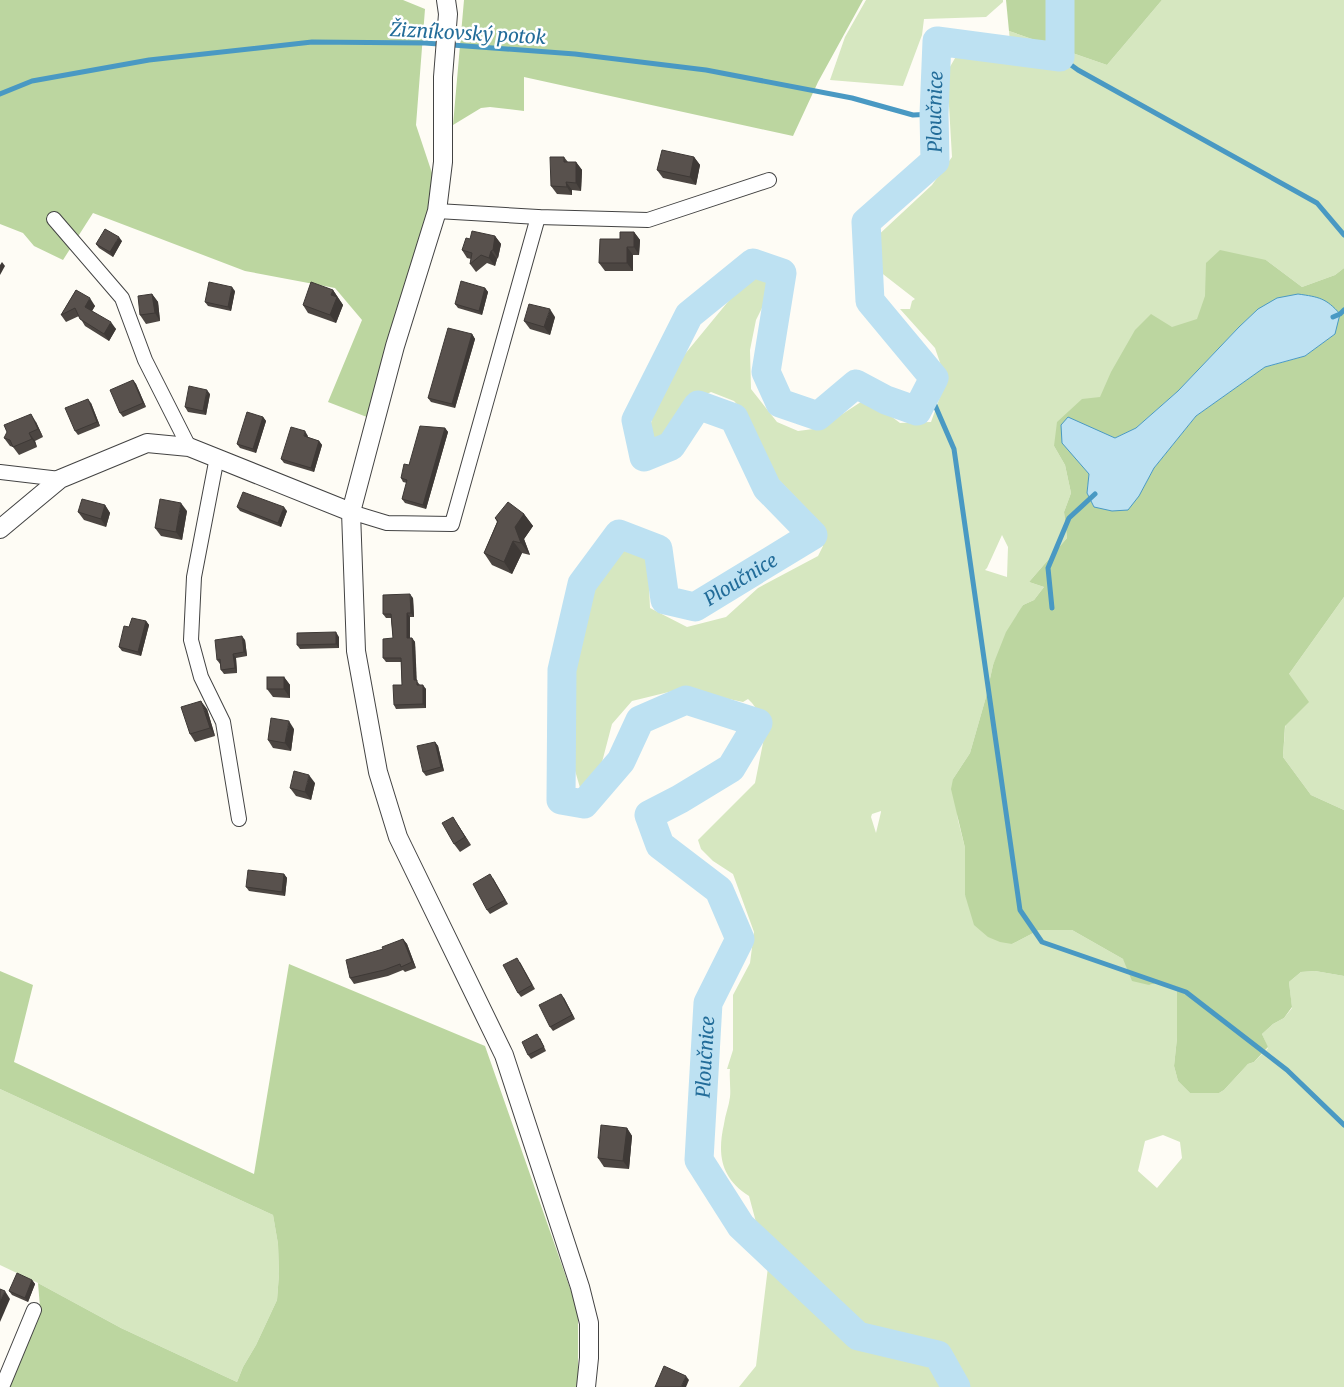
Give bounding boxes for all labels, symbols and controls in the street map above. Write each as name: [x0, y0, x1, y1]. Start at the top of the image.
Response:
water label: Žizníkovský potok: [388, 16, 547, 49]
water label: Ploučnice: [922, 70, 948, 153]
water label: Ploučnice: [699, 547, 782, 611]
water label: Ploučnice: [691, 1015, 719, 1099]

